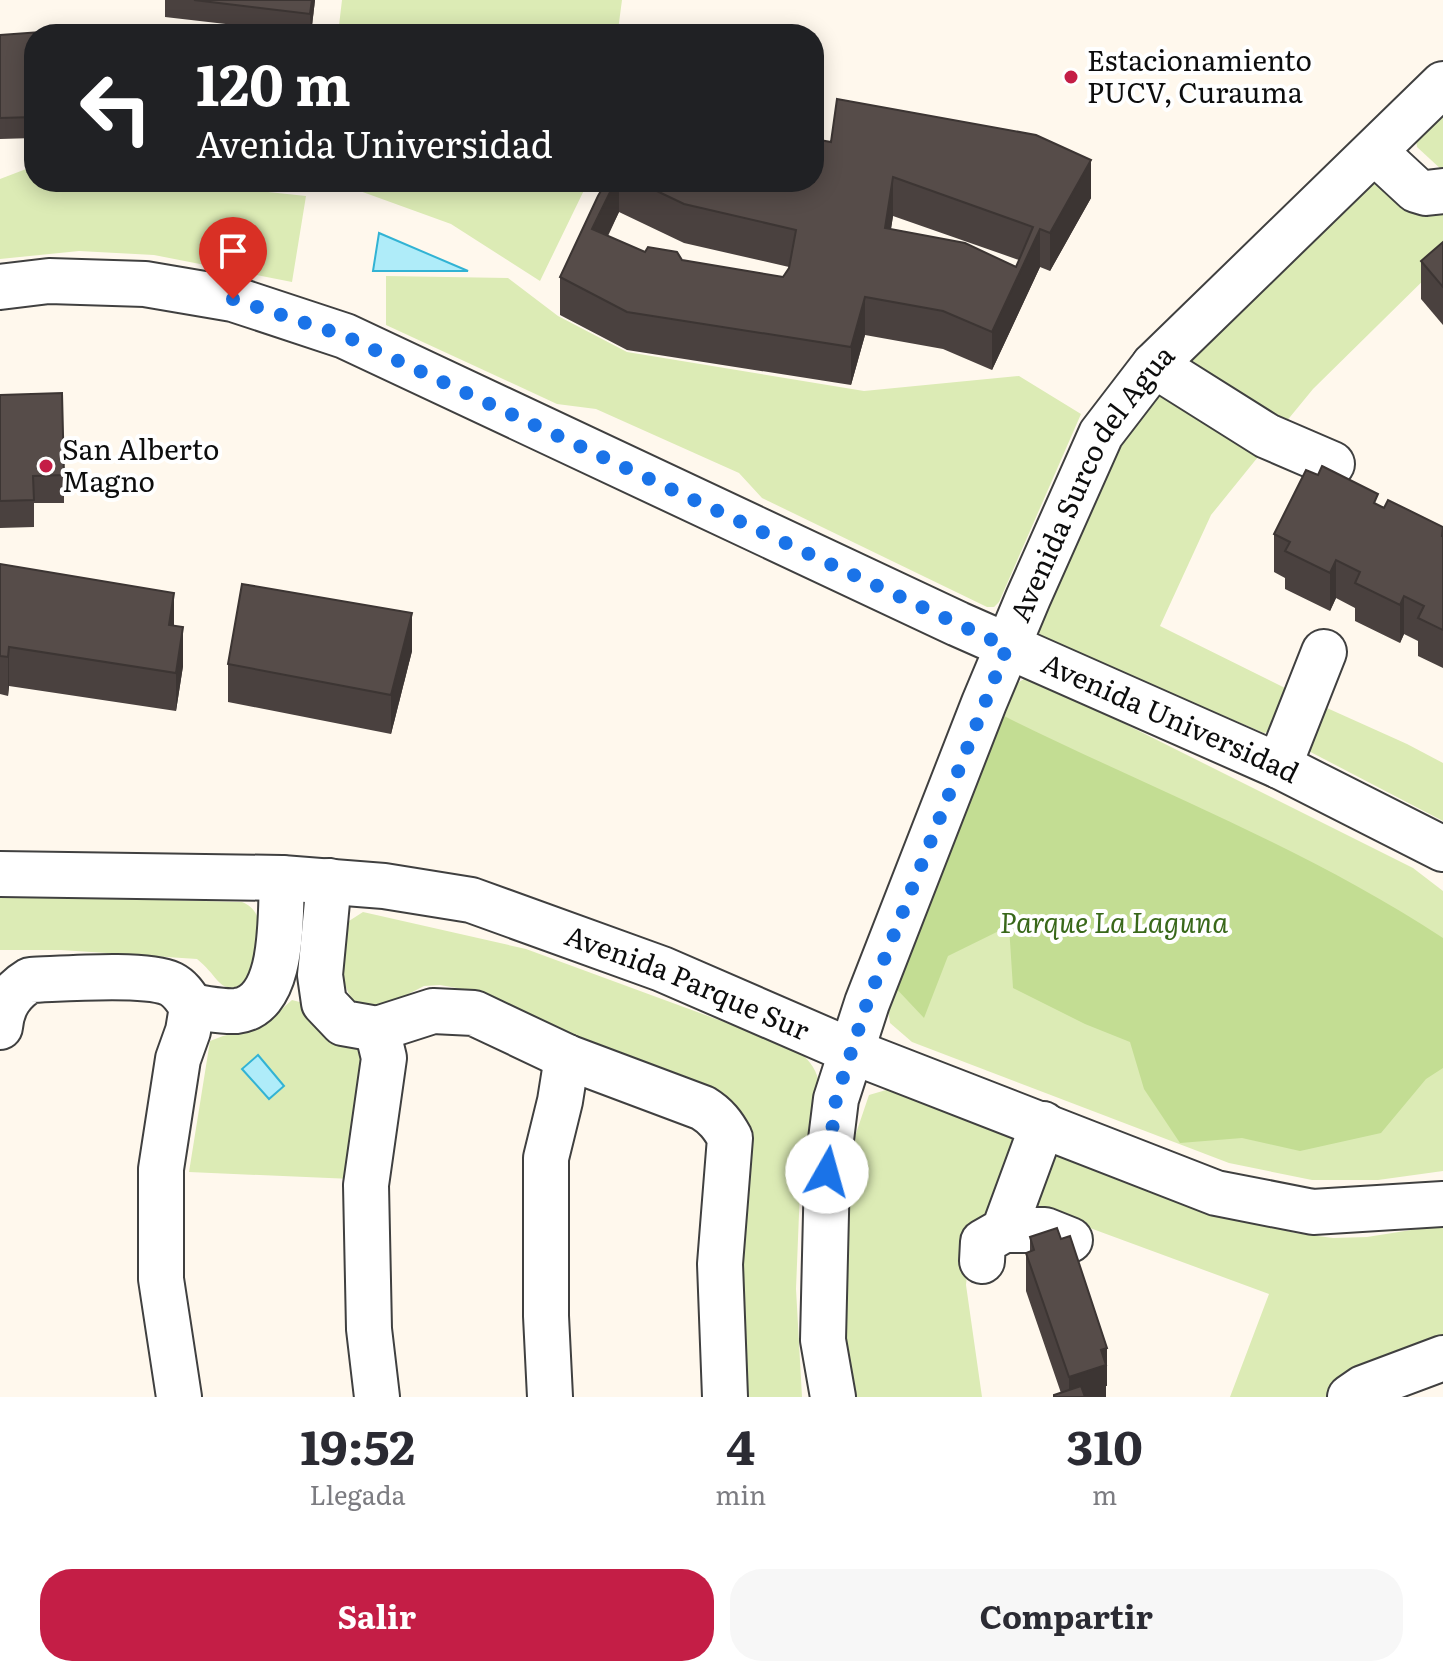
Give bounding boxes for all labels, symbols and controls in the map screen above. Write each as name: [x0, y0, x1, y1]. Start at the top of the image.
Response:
place label: Estacionamiento PUCV, Curauma: [1087, 38, 1312, 112]
text: 120 m: [196, 40, 351, 123]
icon: left: [64, 56, 168, 160]
marker: Estacionamiento PUCV, Curauma: [1062, 68, 1080, 86]
text: Avenida Universidad: [196, 116, 553, 169]
pin: [199, 217, 267, 299]
icon: arrive: [211, 229, 255, 273]
street label: Avenida Surco del Agua: [997, 334, 1183, 628]
place label: San Alberto Magno: [62, 427, 219, 501]
marker: San Alberto Magno: [37, 457, 55, 475]
street label: Avenida Universidad: [1036, 641, 1307, 792]
park label: Parque La Laguna: [1000, 900, 1228, 942]
street label: Avenida Parque Sur: [560, 913, 817, 1050]
position arrow: [785, 1130, 869, 1214]
text: 19:52: [300, 1409, 415, 1480]
text: 4: [726, 1409, 755, 1480]
text: 310: [1067, 1409, 1143, 1480]
text: Llegada: [310, 1474, 406, 1513]
text: min: [715, 1474, 766, 1513]
text: m: [1092, 1474, 1117, 1513]
button: Salir: [40, 1569, 714, 1661]
button: Compartir: [730, 1569, 1403, 1661]

